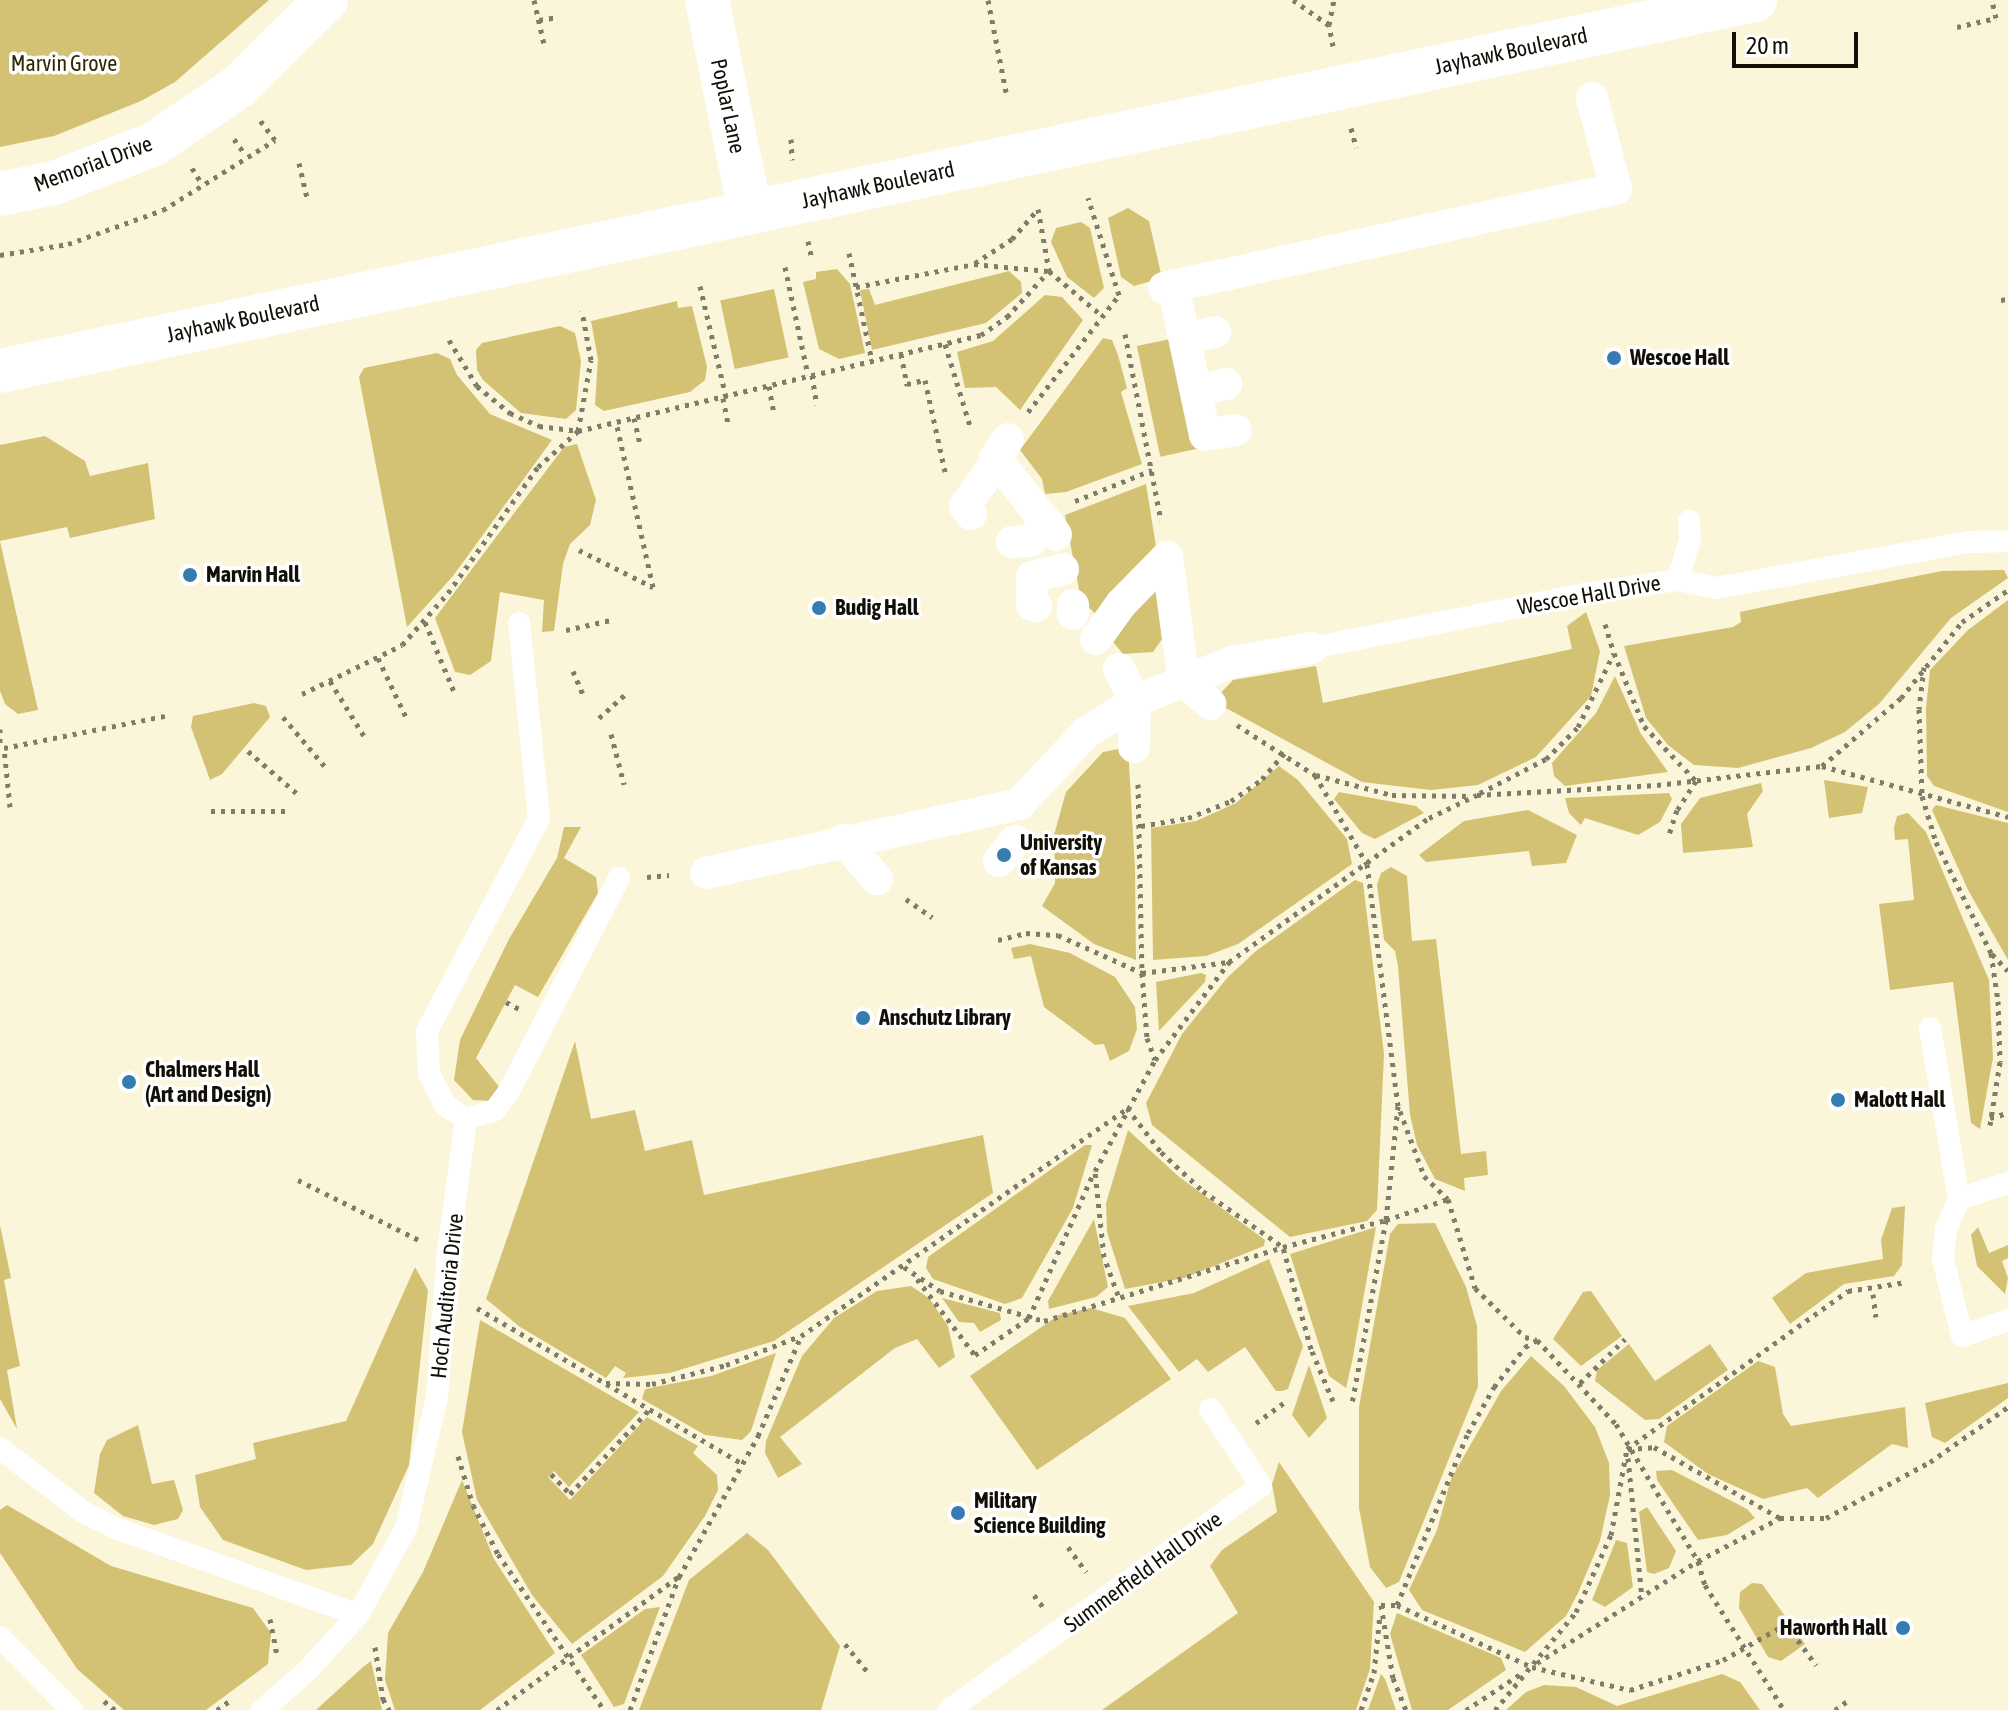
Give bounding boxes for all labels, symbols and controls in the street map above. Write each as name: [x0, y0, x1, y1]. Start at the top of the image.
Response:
scale bar: [1736, 16, 1862, 66]
street label: Jayhawk Boulevard: [1432, 22, 1590, 80]
text: 20 m: [1746, 32, 1789, 59]
park label: Marvin Grove: [11, 51, 117, 77]
street label: Poplar Lane: [705, 56, 751, 156]
street label: Memorial Drive: [30, 130, 156, 198]
street label: Jayhawk Boulevard: [799, 156, 957, 214]
street label: Jayhawk Boulevard: [164, 290, 322, 348]
place label: Wescoe Hall: [1630, 345, 1729, 371]
marker: Wescoe Hall: [1605, 349, 1623, 367]
place label: Marvin Hall: [206, 562, 300, 588]
marker: Marvin Hall: [181, 566, 199, 584]
street label: Wescoe Hall Drive: [1515, 569, 1663, 621]
place label: Budig Hall: [835, 595, 919, 621]
marker: Budig Hall: [810, 599, 828, 617]
place label: University of Kansas: [1020, 829, 1102, 880]
marker: University of Kansas: [995, 846, 1013, 864]
place label: Anschutz Library: [879, 1005, 1011, 1031]
marker: Anschutz Library: [854, 1009, 872, 1027]
place label: Chalmers Hall (Art and Design): [145, 1056, 272, 1108]
marker: Chalmers Hall (Art and Design): [120, 1073, 138, 1091]
place label: Malott Hall: [1854, 1087, 1945, 1113]
marker: Malott Hall: [1829, 1091, 1847, 1109]
street label: Hoch Auditoria Drive: [425, 1212, 469, 1380]
place label: Military Science Building: [974, 1487, 1106, 1538]
marker: Military Science Building: [949, 1504, 967, 1522]
street label: Summerfield Hall Drive: [1059, 1506, 1227, 1638]
place label: Haworth Hall: [1780, 1615, 1887, 1641]
marker: Haworth Hall: [1894, 1619, 1912, 1637]

